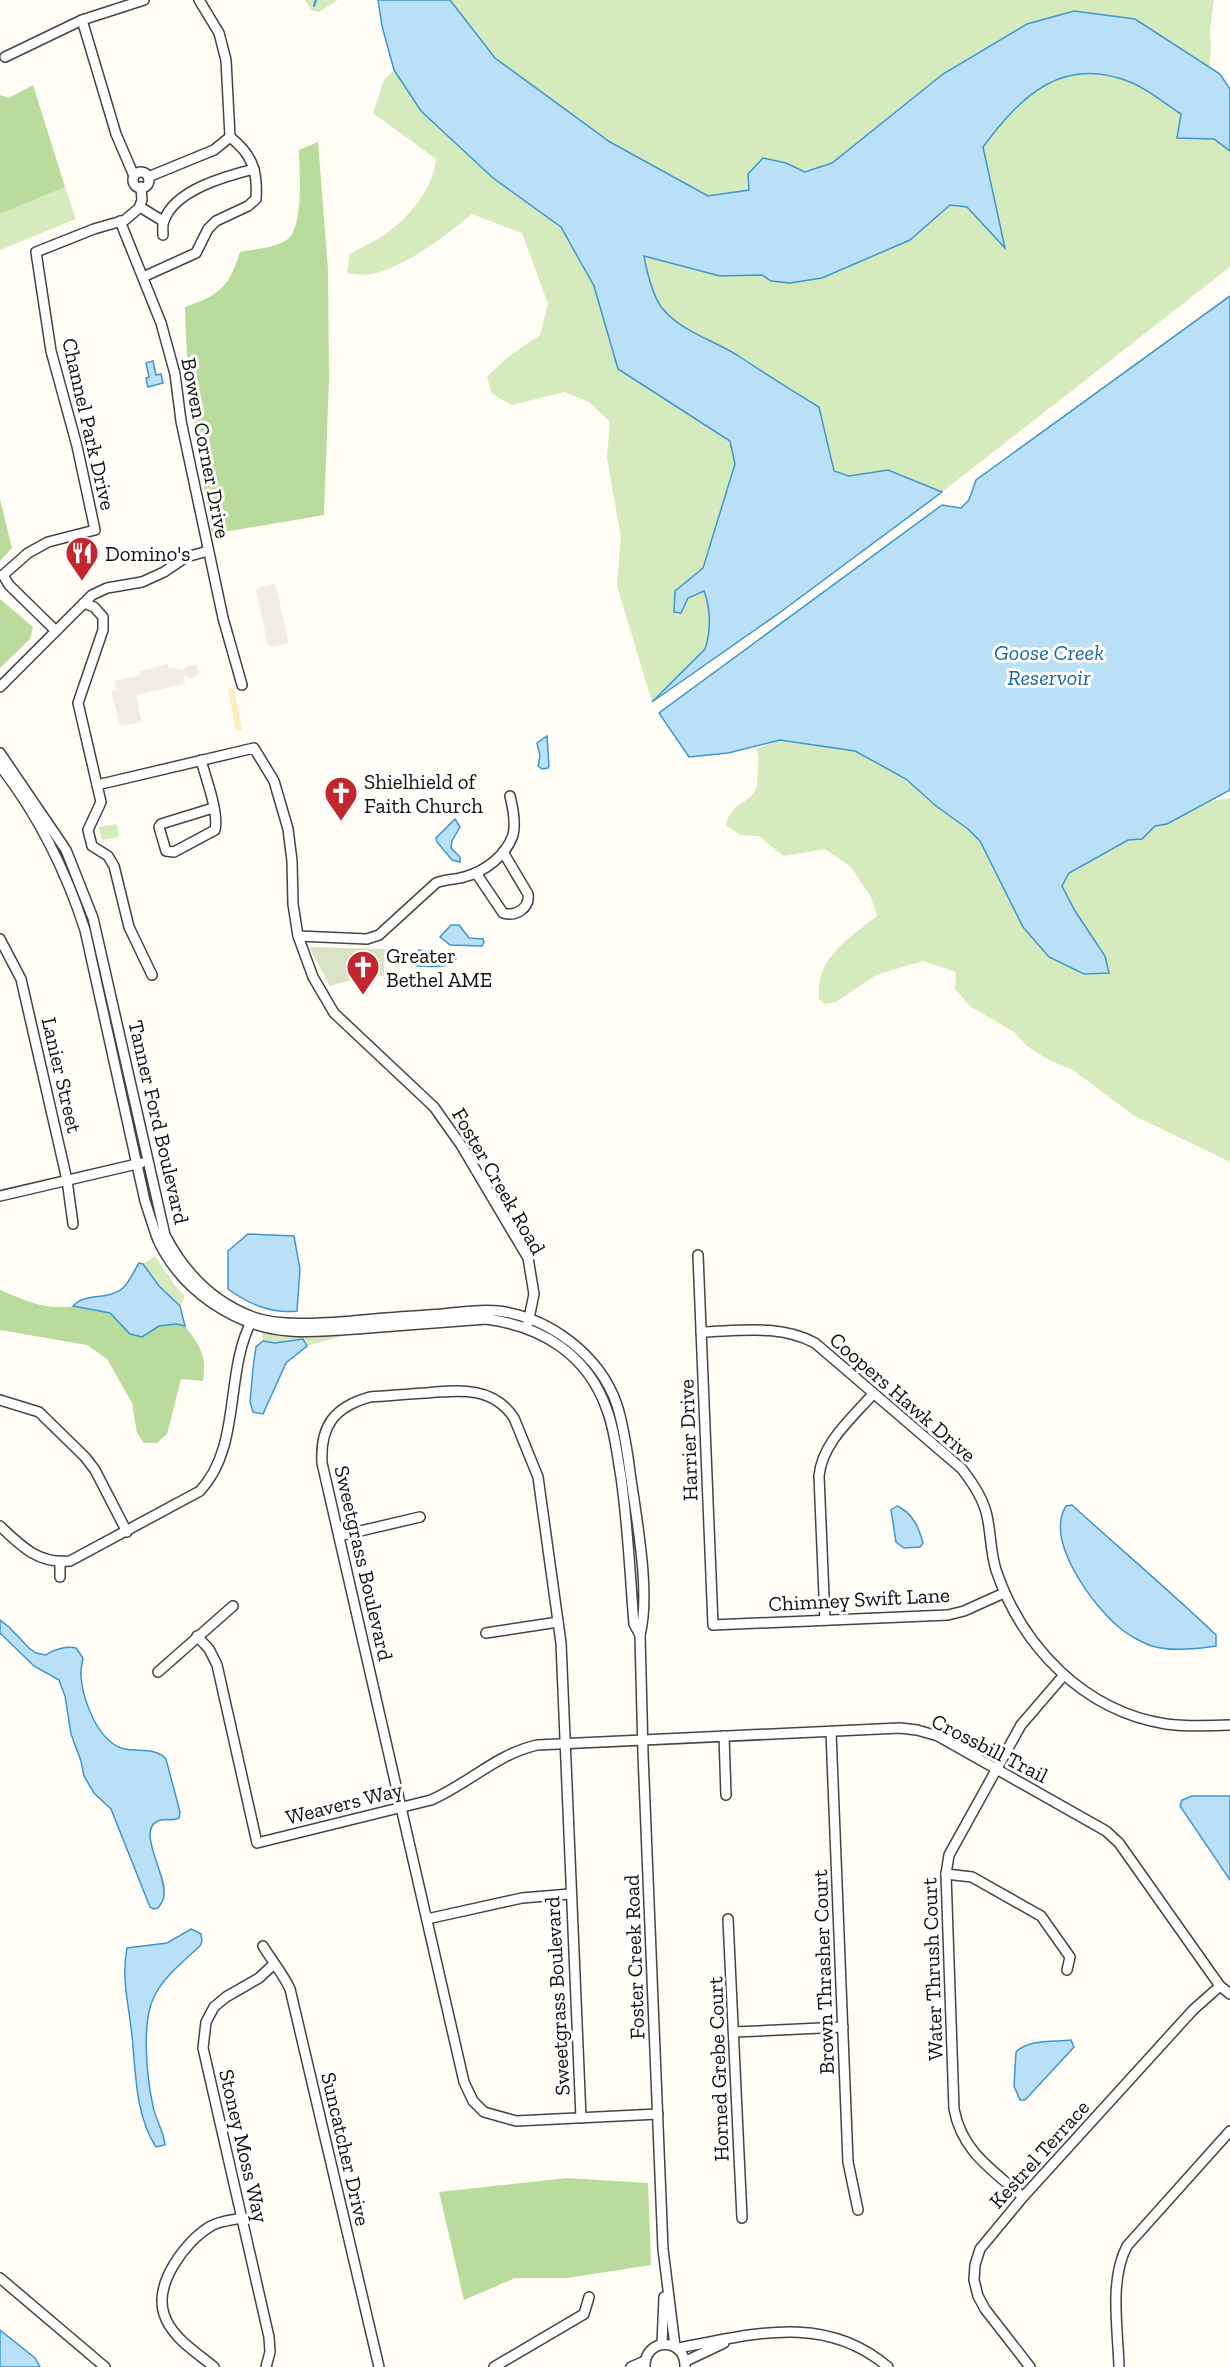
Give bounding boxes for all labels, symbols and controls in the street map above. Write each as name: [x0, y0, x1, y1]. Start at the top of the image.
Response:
street label: Channel Park Drive: [57, 336, 121, 513]
street label: Bowen Corner Drive: [176, 356, 236, 541]
restaurant icon: Domino's: [64, 535, 100, 582]
place label: Domino's: [105, 541, 190, 566]
water label: Goose Creek Reservoir: [994, 639, 1104, 691]
place label: Shielhield of Faith Church: [364, 769, 483, 818]
church icon: Shielhield of Faith Church: [323, 775, 359, 822]
place label: Greater Bethel AME: [386, 943, 492, 992]
church icon: Greater Bethel AME: [345, 949, 381, 996]
street label: Lanier Street: [37, 1015, 87, 1135]
street label: Tanner Ford Boulevard: [123, 1018, 195, 1227]
street label: Foster Creek Road: [447, 1103, 551, 1259]
street label: Coopers Hawk Drive: [825, 1327, 981, 1467]
street label: Harrier Drive: [673, 1379, 703, 1501]
street label: Sweetgrass Boulevard: [329, 1463, 399, 1663]
street label: Chimney Swift Lane: [768, 1582, 950, 1616]
street label: Crossbill Trail: [928, 1708, 1053, 1788]
street label: Weavers Way: [283, 1776, 405, 1830]
street label: Brown Thrasher Court: [807, 1869, 839, 2075]
street label: Foster Creek Road: [619, 1874, 649, 2040]
street label: Water Thrush Court: [916, 1877, 948, 2061]
street label: Sweetgrass Boulevard: [539, 1895, 575, 2096]
street label: Horned Grebe Court: [702, 1976, 734, 2162]
street label: Stoney Moss Way: [214, 2067, 274, 2225]
street label: Suncatcher Drive: [316, 2070, 376, 2228]
street label: Kestrel Terrace: [984, 2094, 1094, 2213]

